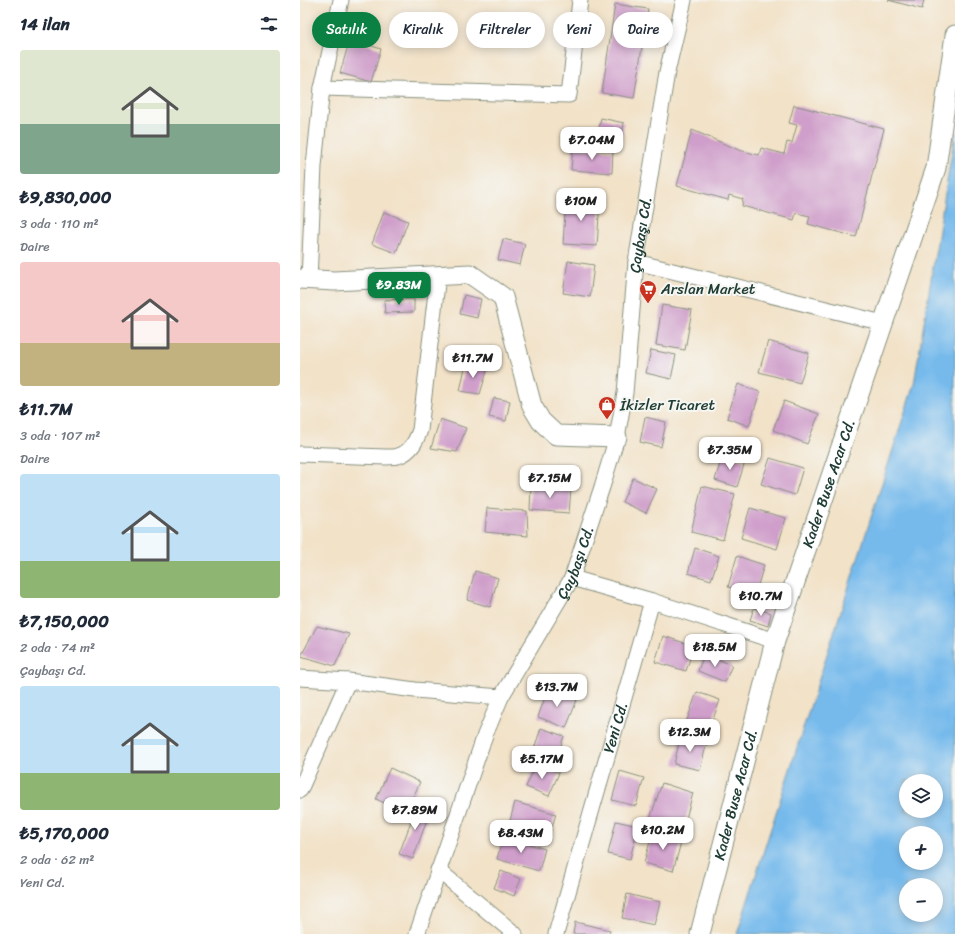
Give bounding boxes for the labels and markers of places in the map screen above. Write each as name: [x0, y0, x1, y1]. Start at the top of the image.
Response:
pin: ₺7.04M: [559, 127, 625, 161]
pin: ₺10M: [557, 188, 605, 222]
pin: ₺9.83M: [366, 272, 432, 306]
place label: Arslan Market: [660, 276, 756, 302]
supermarket icon: Arslan Market: [638, 279, 658, 304]
pin: ₺11.7M: [440, 345, 506, 379]
place label: İkizler Ticaret: [619, 392, 716, 418]
shop icon: İkizler Ticaret: [597, 395, 617, 420]
pin: ₺7.35M: [697, 437, 763, 471]
pin: ₺7.15M: [517, 465, 583, 499]
pin: ₺10.7M: [728, 583, 794, 617]
pin: ₺18.5M: [682, 634, 748, 668]
pin: ₺13.7M: [524, 674, 590, 708]
pin: ₺12.3M: [657, 719, 723, 753]
pin: ₺5.17M: [509, 746, 575, 780]
pin: ₺7.89M: [382, 797, 448, 831]
pin: ₺10.2M: [630, 817, 696, 851]
pin: ₺8.43M: [488, 820, 554, 854]

